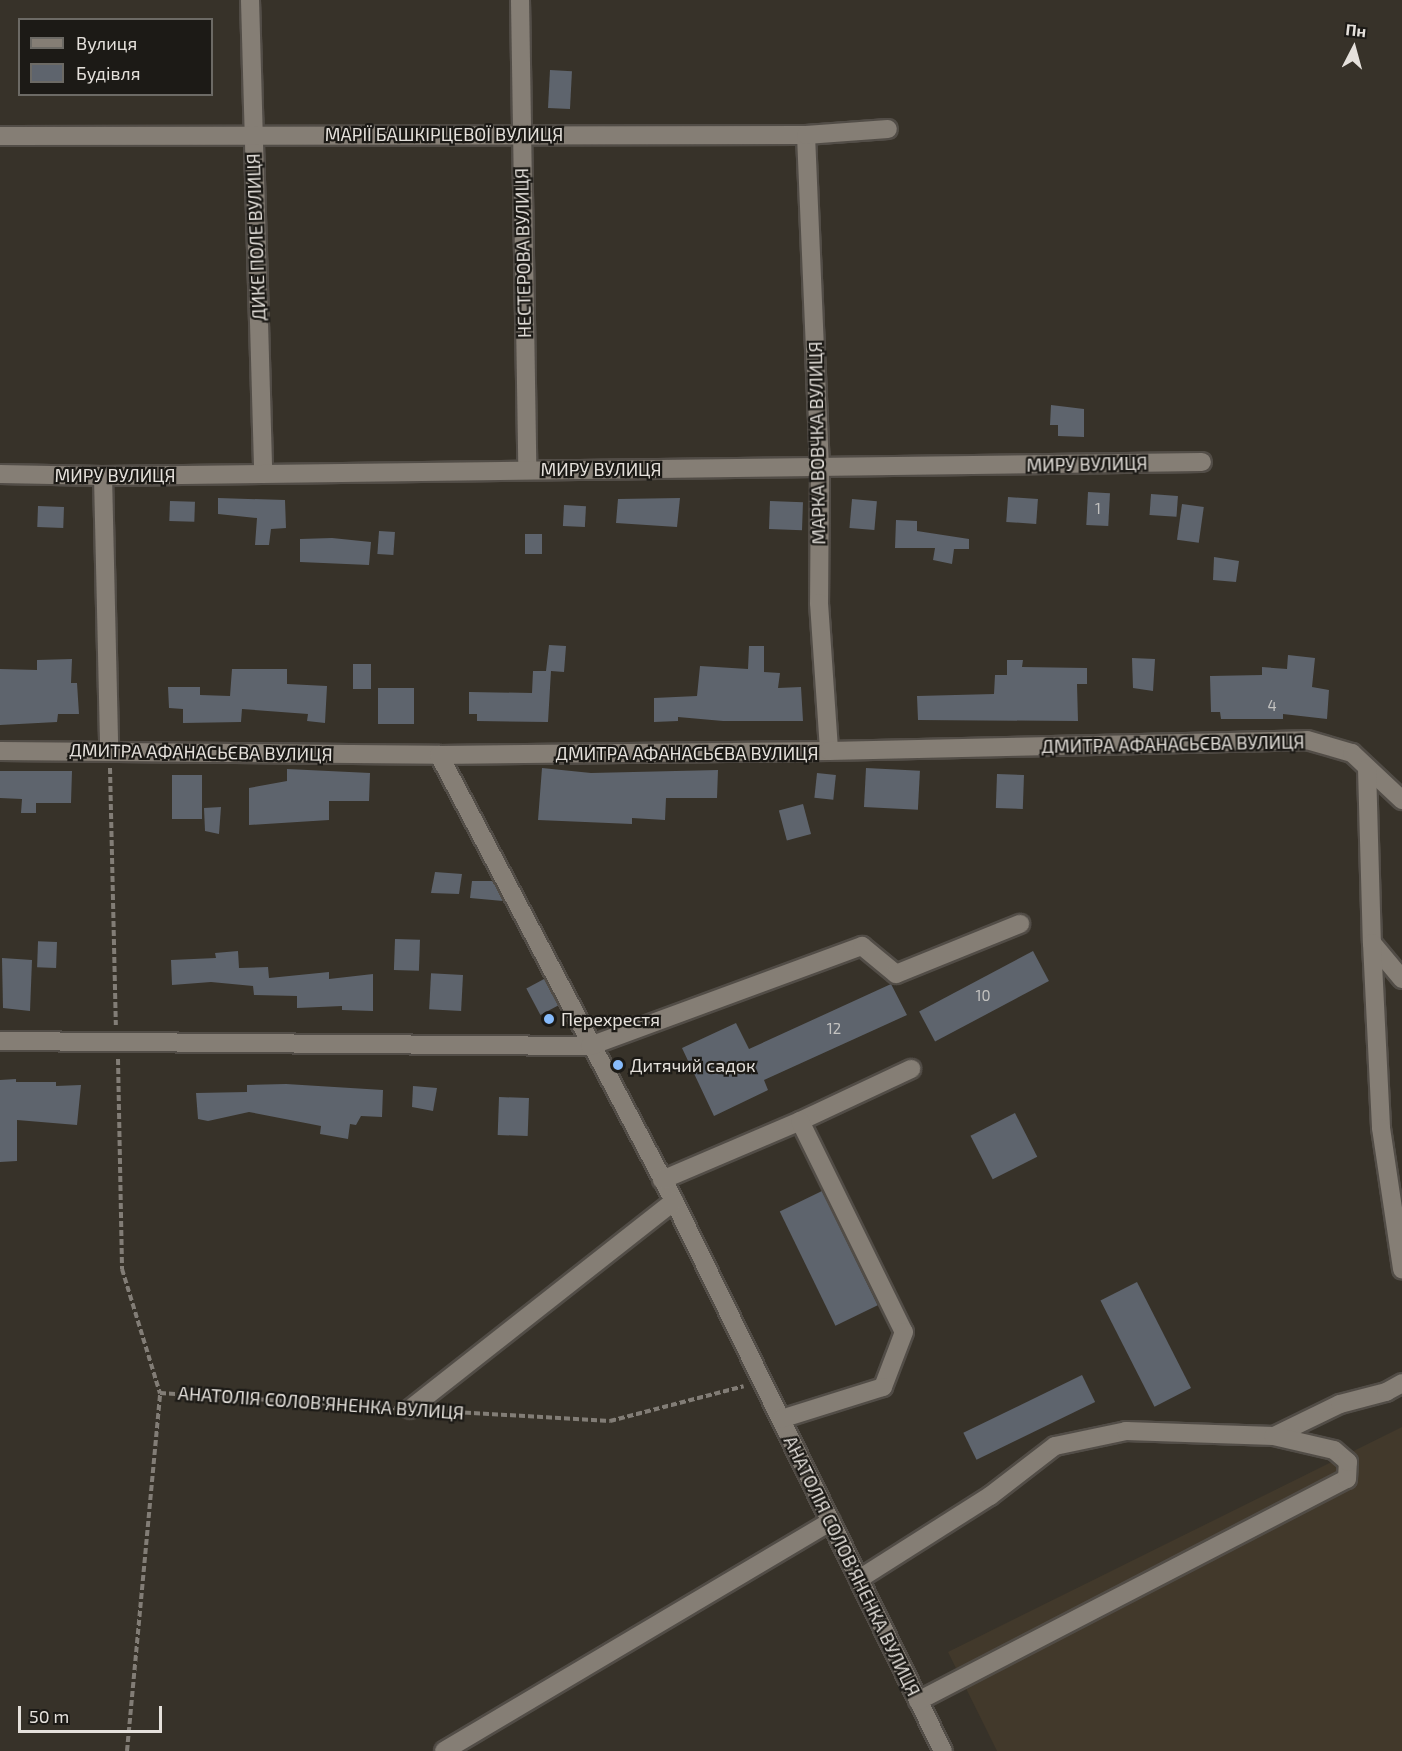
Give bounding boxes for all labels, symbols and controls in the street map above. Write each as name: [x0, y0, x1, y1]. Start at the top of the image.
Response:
legend: [18, 18, 213, 96]
north arrow: [1324, 18, 1384, 78]
text: Пн: [1345, 19, 1367, 40]
text: Вулиця: [76, 32, 137, 54]
text: Будівля: [76, 62, 140, 84]
street label: МАРІЇ БАШКІРЦЕВОЇ ВУЛИЦЯ: [325, 123, 563, 145]
street label: ДИКЕ ПОЛЕ ВУЛИЦЯ: [242, 153, 270, 321]
street label: НЕСТЕРОВА ВУЛИЦЯ: [511, 168, 535, 338]
street label: МАРКА ВОВЧКА ВУЛИЦЯ: [804, 341, 830, 545]
street label: МИРУ ВУЛИЦЯ: [1026, 452, 1148, 476]
street label: МИРУ ВУЛИЦЯ: [540, 458, 662, 480]
street label: МИРУ ВУЛИЦЯ: [54, 464, 176, 486]
house number: 1: [1095, 500, 1101, 518]
house number: 4: [1267, 697, 1277, 715]
street label: ДМИТРА АФАНАСЬЄВА ВУЛИЦЯ: [1041, 731, 1305, 757]
street label: ДМИТРА АФАНАСЬЄВА ВУЛИЦЯ: [69, 739, 333, 765]
street label: ДМИТРА АФАНАСЬЄВА ВУЛИЦЯ: [555, 742, 819, 764]
house number: 10: [975, 987, 991, 1005]
place label: Перехрестя: [561, 1008, 660, 1030]
marker: Перехрестя: [542, 1012, 556, 1026]
house number: 12: [827, 1020, 841, 1038]
place label: Дитячий садок: [630, 1054, 756, 1076]
marker: Дитячий садок: [611, 1058, 625, 1072]
street label: АНАТОЛІЯ СОЛОВ’ЯНЕНКА ВУЛИЦЯ: [177, 1382, 465, 1424]
street label: АНАТОЛІЯ СОЛОВ’ЯНЕНКА ВУЛИЦЯ: [779, 1432, 925, 1700]
scale bar: [21, 1694, 165, 1732]
text: 50 m: [29, 1705, 69, 1727]

